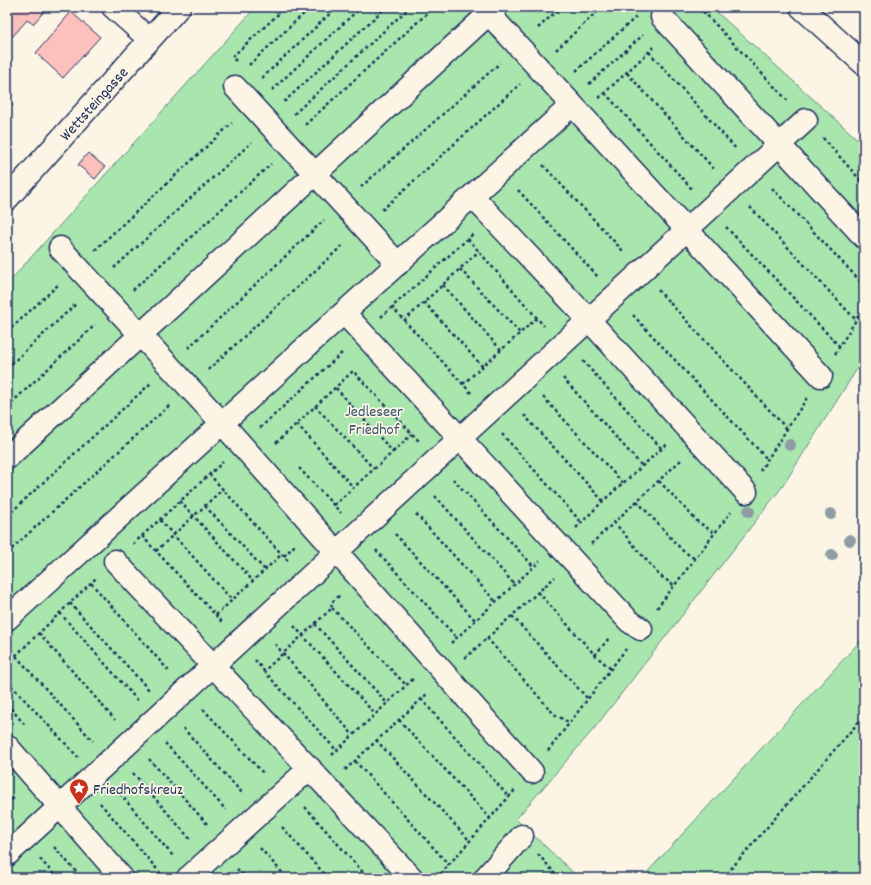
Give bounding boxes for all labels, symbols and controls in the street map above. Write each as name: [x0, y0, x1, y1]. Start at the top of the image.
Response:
street label: Wettsteingasse: [55, 62, 135, 147]
park label: Jedleseer Friedhof: [345, 401, 403, 442]
place icon: Friedhofskreuz: [68, 777, 90, 805]
place label: Friedhofskreuz: [93, 779, 183, 802]

